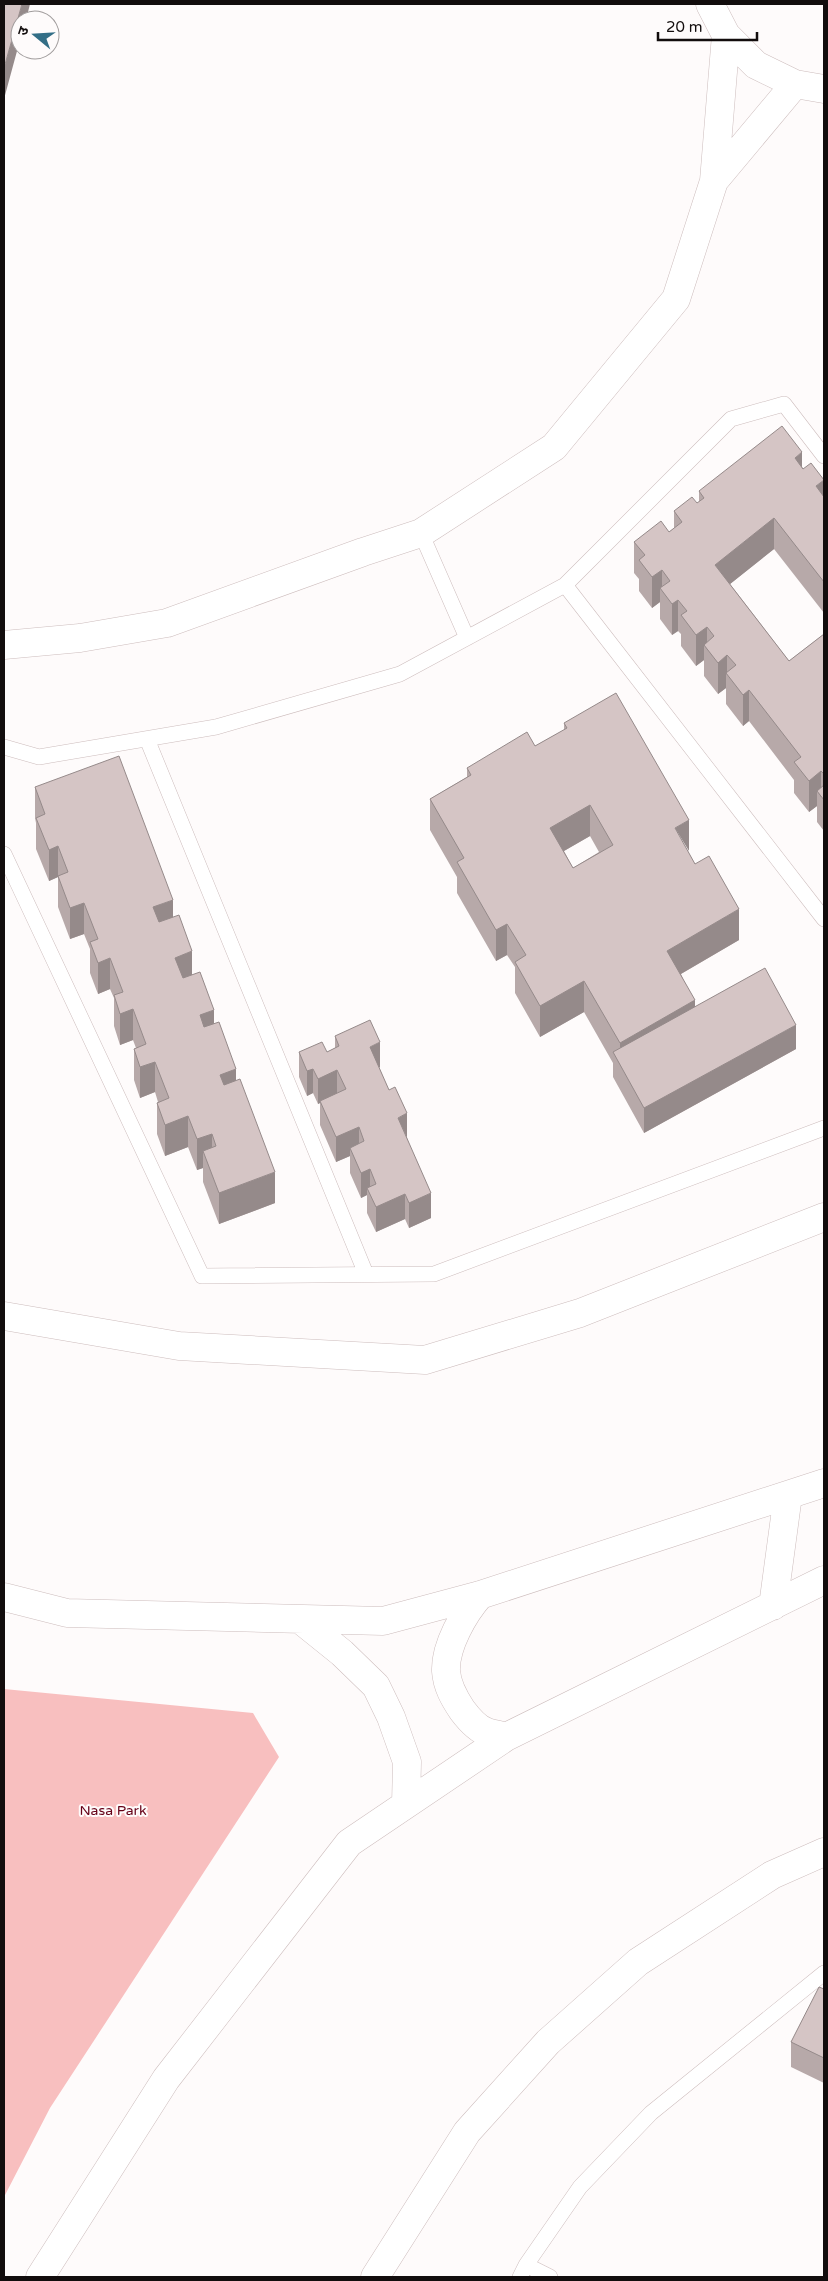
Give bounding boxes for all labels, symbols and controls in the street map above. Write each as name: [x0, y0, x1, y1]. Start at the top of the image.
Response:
north arrow: [10, 10, 60, 60]
scale bar: [658, 10, 757, 42]
text: 20 m: [666, 18, 703, 36]
text: उ: [14, 24, 33, 38]
park label: Nasa Park: [79, 1802, 147, 1819]

